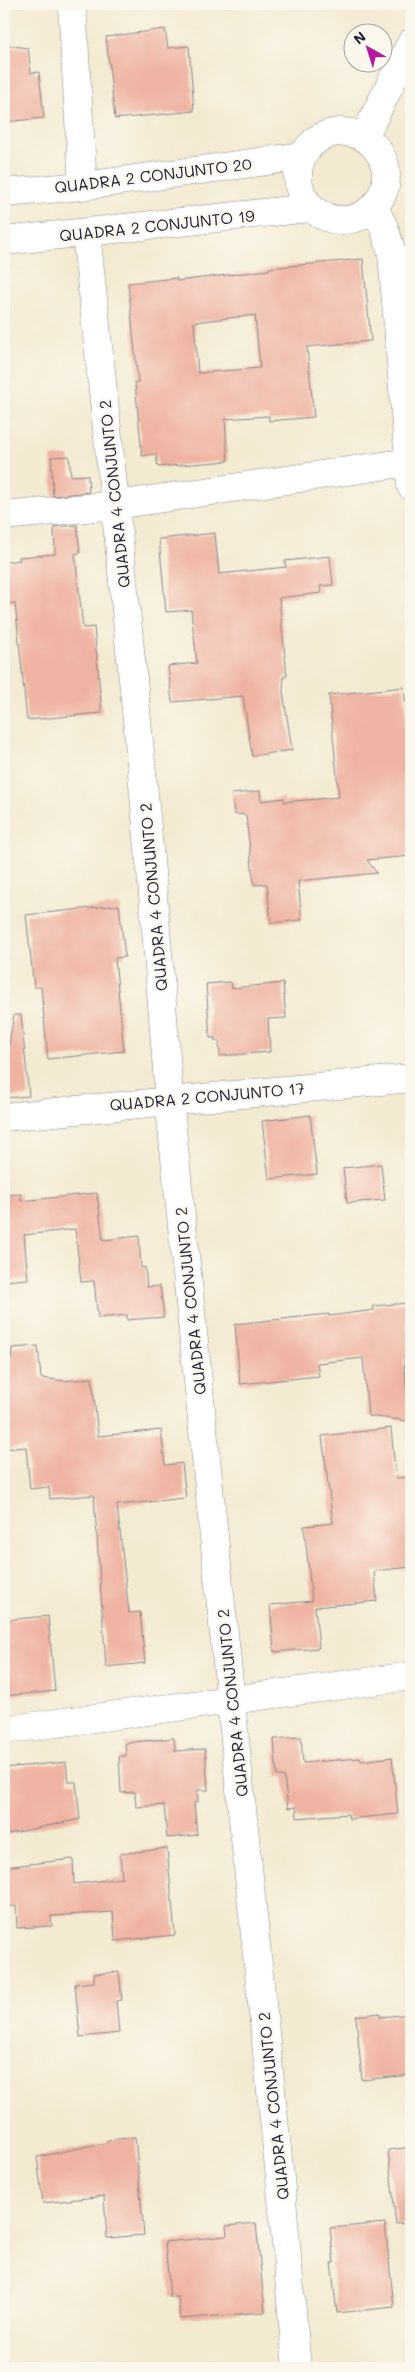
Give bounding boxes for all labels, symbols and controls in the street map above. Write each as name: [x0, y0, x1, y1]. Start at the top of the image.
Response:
north arrow: [342, 22, 392, 72]
text: N: [349, 27, 370, 48]
street label: QUADRA 2 CONJUNTO 20: [53, 152, 253, 198]
street label: QUADRA 2 CONJUNTO 19: [58, 204, 256, 246]
street label: QUADRA 4 CONJUNTO 2: [94, 399, 134, 589]
street label: QUADRA 4 CONJUNTO 2: [134, 802, 172, 992]
street label: QUADRA 2 CONJUNTO 17: [109, 1077, 305, 1115]
street label: QUADRA 4 CONJUNTO 2: [170, 1206, 210, 1396]
street label: QUADRA 4 CONJUNTO 2: [212, 1608, 252, 1798]
street label: QUADRA 4 CONJUNTO 2: [253, 2011, 293, 2201]

